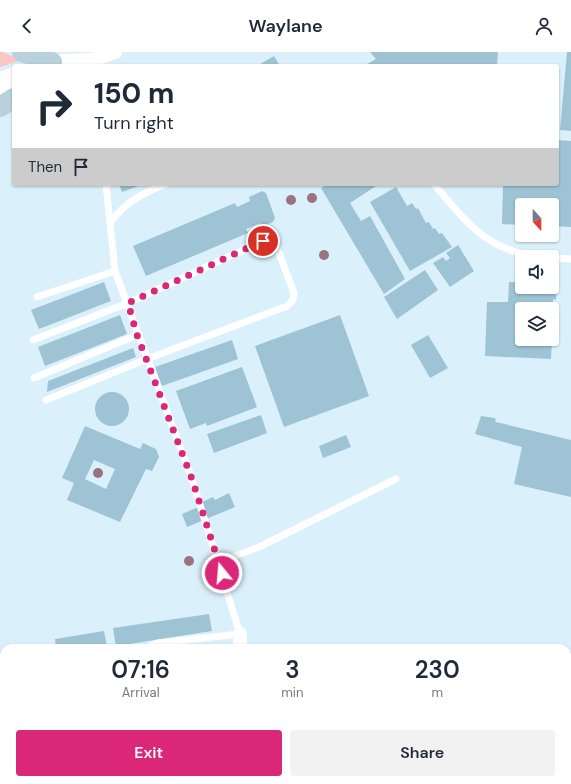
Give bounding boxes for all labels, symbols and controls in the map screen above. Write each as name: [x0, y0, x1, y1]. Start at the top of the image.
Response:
text: Waylane: [248, 14, 323, 38]
icon: back: [16, 15, 38, 37]
icon: person: [533, 15, 555, 37]
text: 150 m: [94, 75, 174, 112]
icon: right: [28, 80, 80, 132]
text: Turn right: [94, 111, 174, 135]
icon: arrive: [70, 156, 92, 178]
text: Then: [28, 157, 62, 177]
north arrow: [515, 198, 559, 242]
map controls: [515, 198, 559, 346]
pin: [246, 224, 280, 258]
icon: arrive: [252, 230, 274, 252]
button: sound: [515, 250, 559, 294]
button: layers: [515, 302, 559, 346]
position arrow: [201, 552, 243, 594]
text: 07:16: [111, 654, 170, 685]
text: 3: [285, 654, 300, 685]
text: 230: [415, 654, 460, 685]
text: Arrival: [122, 684, 160, 701]
text: min: [281, 684, 303, 701]
text: m: [431, 684, 443, 701]
button: Exit: [16, 730, 282, 776]
button: Share: [290, 730, 555, 776]

